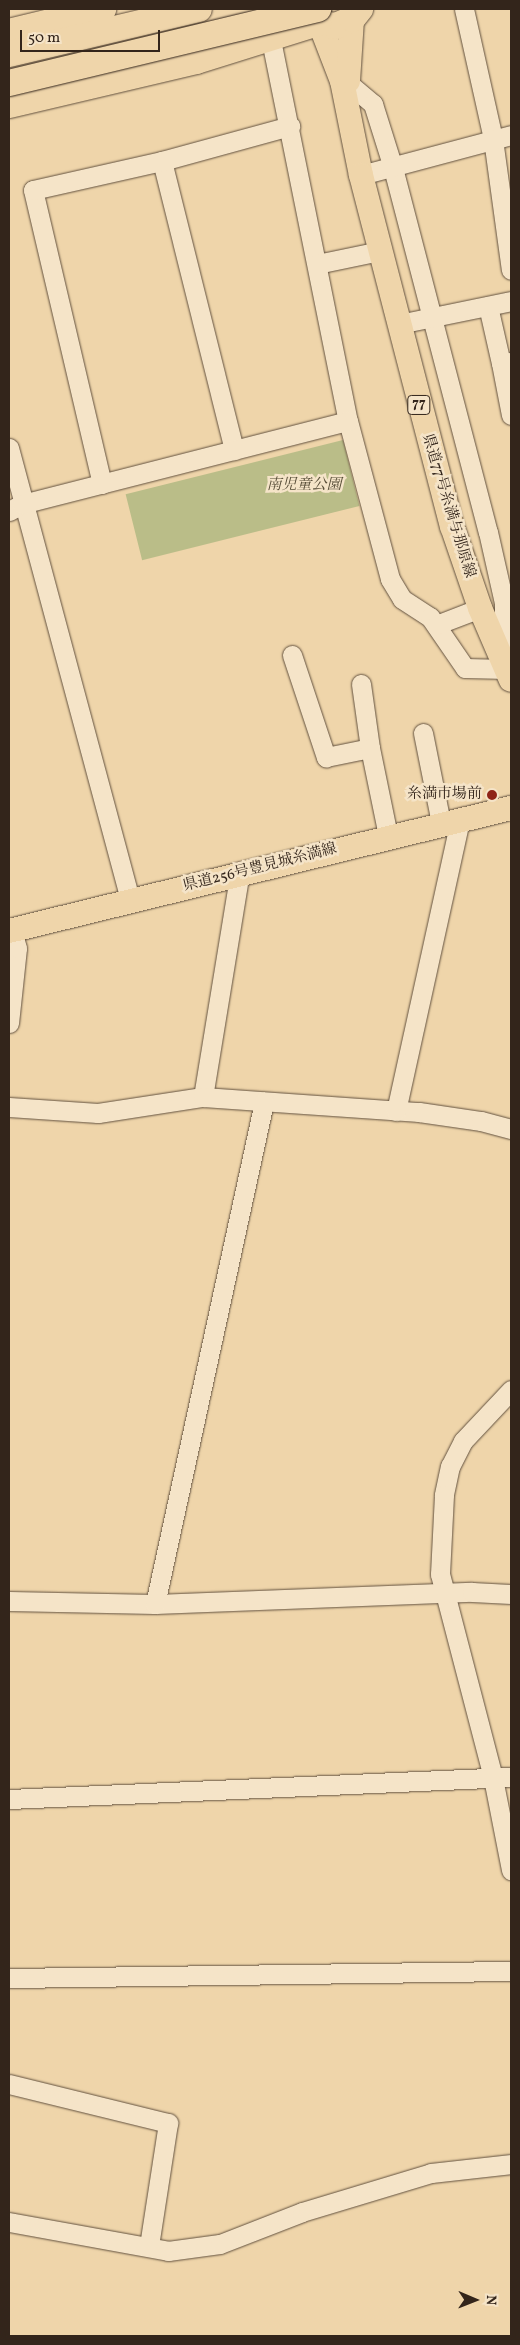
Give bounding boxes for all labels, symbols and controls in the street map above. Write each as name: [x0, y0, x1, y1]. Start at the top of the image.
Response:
scale bar: [22, 20, 162, 52]
text: 50 m: [28, 28, 60, 49]
road number: 77: [406, 394, 432, 416]
street label: 県道77号糸満与那原線: [418, 432, 478, 580]
park label: 南児童公園: [267, 477, 341, 495]
place label: 糸満市場前: [407, 786, 482, 804]
marker: 糸満市場前: [486, 789, 498, 801]
street label: 県道256号豊見城糸満線: [181, 840, 339, 896]
north arrow: [450, 2275, 500, 2325]
text: N: [481, 2295, 500, 2306]

